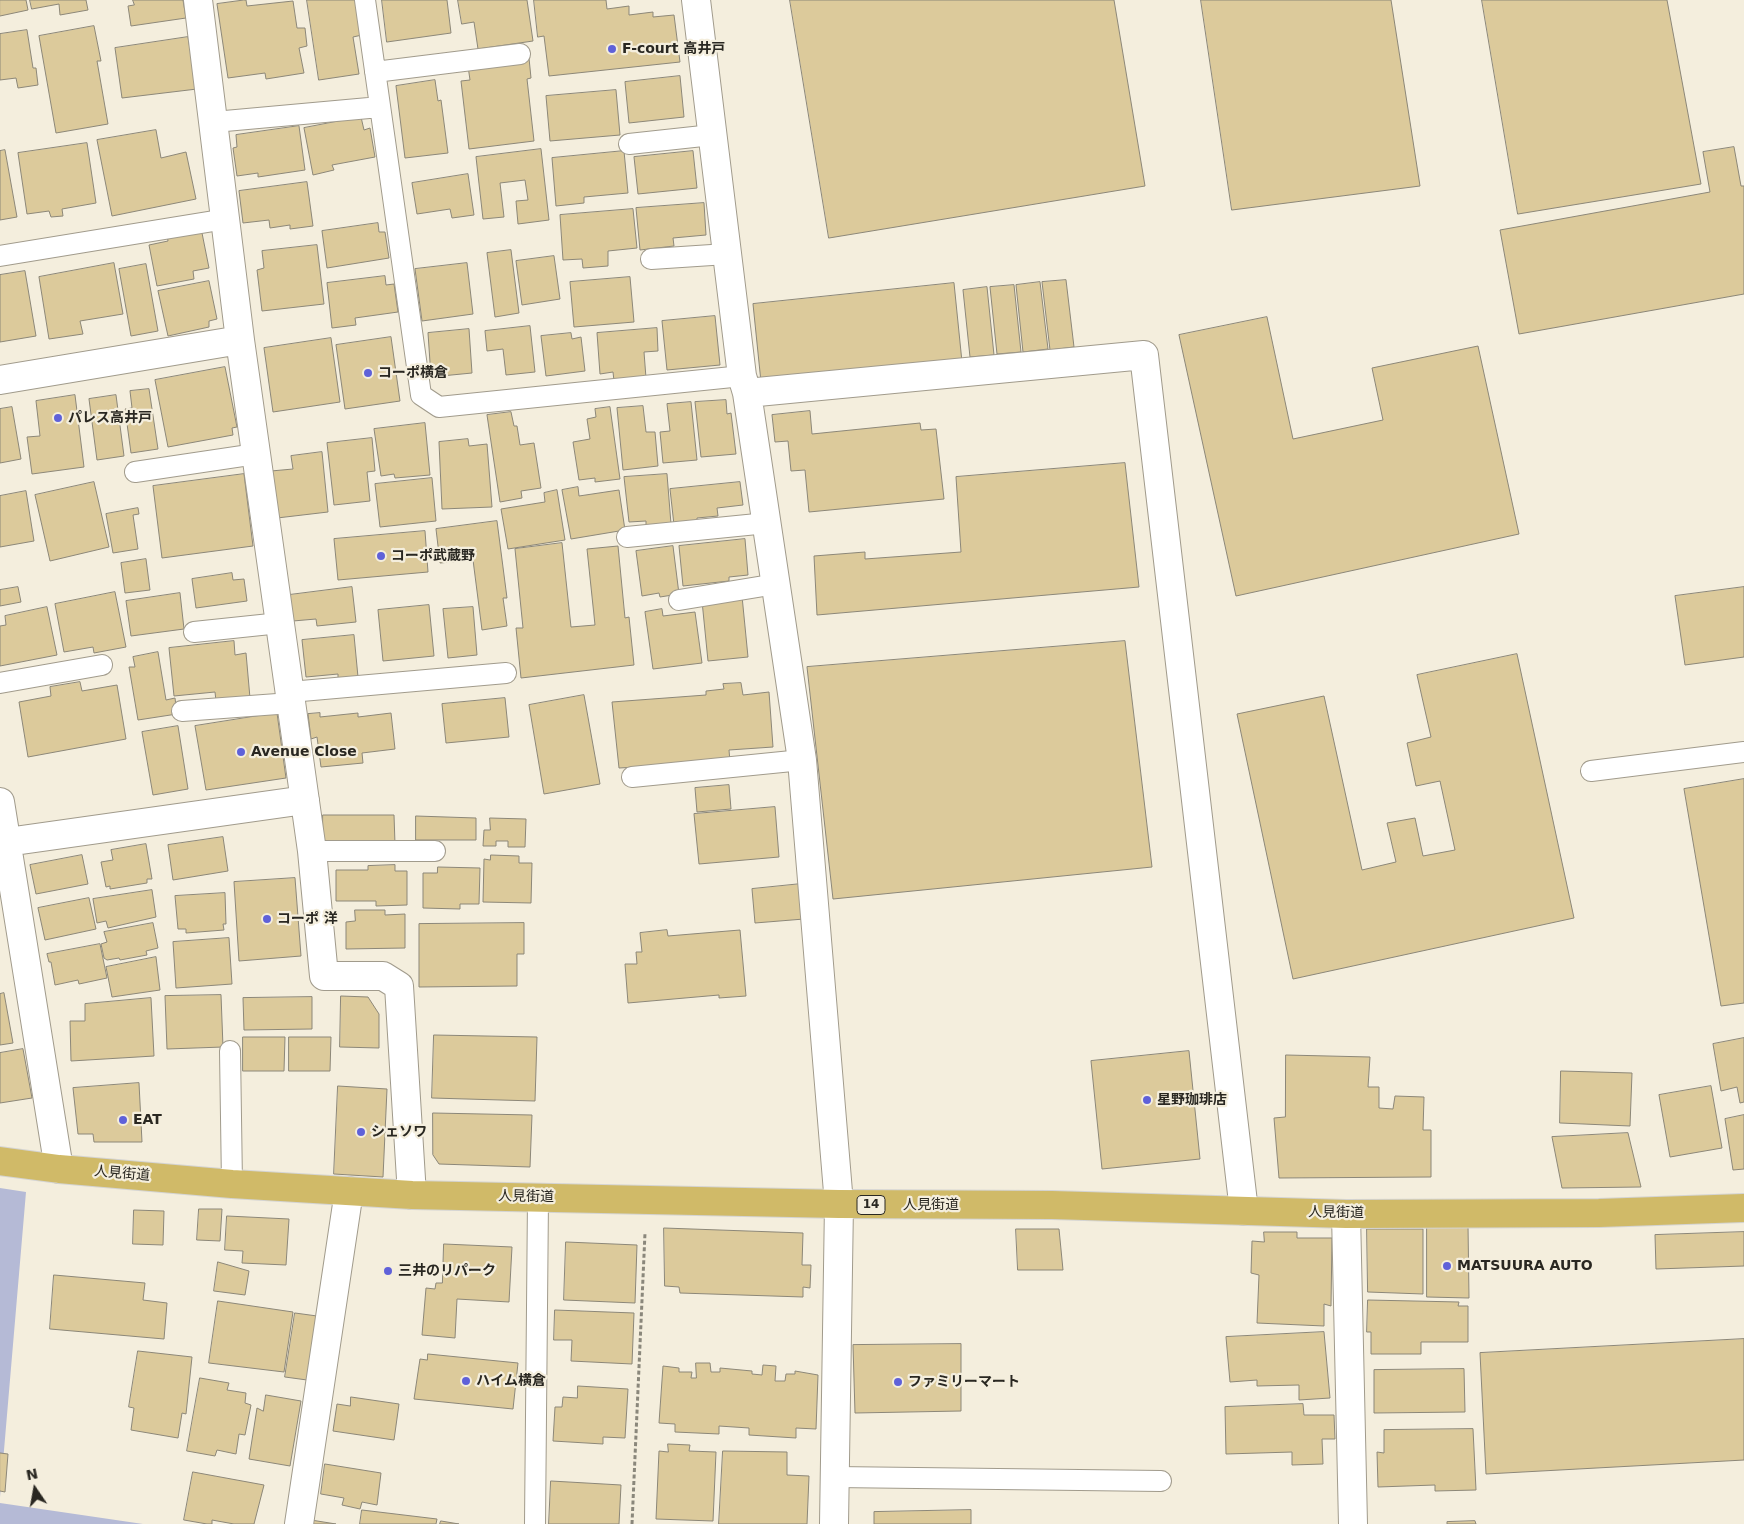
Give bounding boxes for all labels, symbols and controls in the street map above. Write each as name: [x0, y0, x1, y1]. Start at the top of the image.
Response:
place label: F-court 高井戸: [622, 41, 725, 57]
marker: F-court 高井戸: [606, 43, 618, 55]
place label: コーポ横倉: [378, 365, 448, 381]
marker: コーポ横倉: [362, 367, 374, 379]
place label: パレス高井戸: [68, 410, 152, 426]
marker: パレス高井戸: [52, 412, 64, 424]
place label: コーポ武蔵野: [391, 548, 475, 564]
marker: コーポ武蔵野: [375, 550, 387, 562]
place label: Avenue Close: [251, 744, 357, 760]
marker: Avenue Close: [235, 746, 247, 758]
place label: コーポ 洋: [277, 911, 338, 927]
marker: コーポ 洋: [261, 913, 273, 925]
place label: 星野珈琲店: [1157, 1092, 1227, 1108]
marker: 星野珈琲店: [1141, 1094, 1153, 1106]
place label: EAT: [133, 1112, 162, 1128]
marker: EAT: [117, 1114, 129, 1126]
place label: シェソワ: [371, 1124, 427, 1140]
marker: シェソワ: [355, 1126, 367, 1138]
street label: 人見街道: [93, 1163, 151, 1185]
street label: 人見街道: [498, 1188, 554, 1206]
road number: 14: [857, 1196, 885, 1214]
street label: 人見街道: [903, 1197, 959, 1213]
street label: 人見街道: [1308, 1204, 1364, 1222]
place label: MATSUURA AUTO: [1457, 1258, 1593, 1274]
marker: MATSUURA AUTO: [1441, 1260, 1453, 1272]
place label: 三井のリパーク: [398, 1263, 496, 1279]
marker: 三井のリパーク: [382, 1265, 394, 1277]
place label: ハイム横倉: [476, 1373, 546, 1389]
place label: ファミリーマート: [908, 1374, 1020, 1390]
marker: ハイム横倉: [460, 1375, 472, 1387]
marker: ファミリーマート: [892, 1376, 904, 1388]
north arrow: [10, 1464, 60, 1514]
text: N: [24, 1465, 39, 1483]

